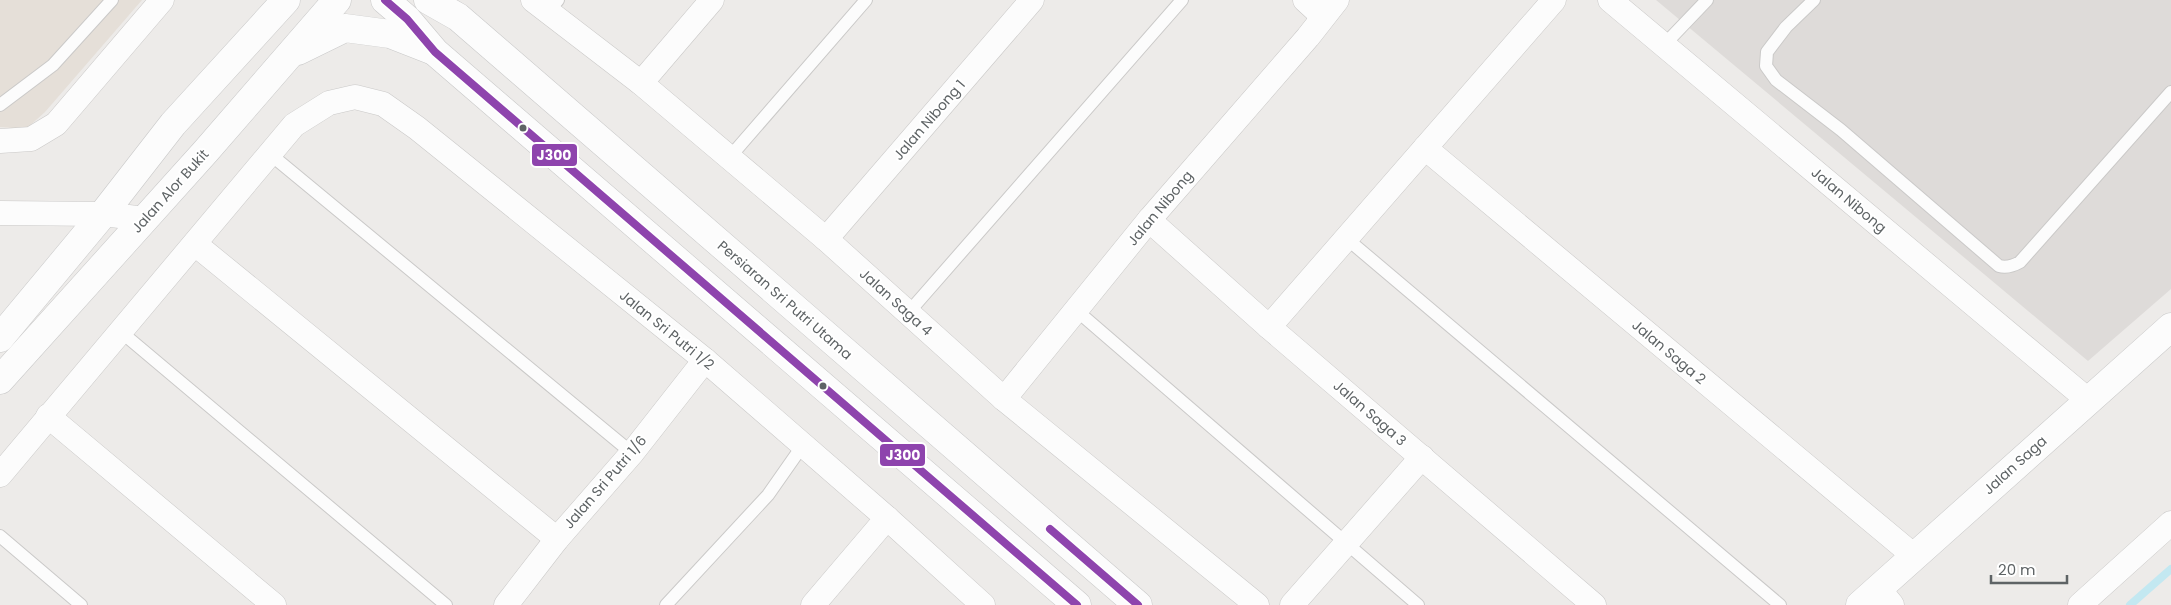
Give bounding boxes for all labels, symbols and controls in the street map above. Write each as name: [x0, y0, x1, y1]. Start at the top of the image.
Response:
street label: Jalan Nibong 1: [888, 75, 970, 165]
unlabelled marker: [518, 123, 528, 133]
line badge: J300: [531, 143, 578, 167]
street label: Jalan Alor Bukit: [127, 145, 213, 237]
text: J300: [537, 145, 571, 165]
street label: Jalan Nibong: [1807, 163, 1891, 237]
street label: Jalan Nibong: [1123, 166, 1197, 250]
street label: Persiaran Sri Putri Utama: [713, 236, 857, 364]
street label: Jalan Saga 4: [855, 264, 937, 340]
street label: Jalan Sri Putri 1/2: [615, 285, 719, 375]
street label: Jalan Saga 2: [1628, 315, 1710, 389]
street label: Jalan Saga 3: [1329, 376, 1411, 450]
unlabelled marker: [818, 381, 828, 391]
street label: Jalan Sri Putri 1/6: [559, 431, 651, 533]
street label: Jalan Saga: [1979, 431, 2051, 499]
line badge: J300: [879, 443, 926, 467]
text: J300: [886, 445, 920, 465]
scale bar: [1991, 552, 2067, 584]
text: 20 m: [1998, 559, 2036, 580]

